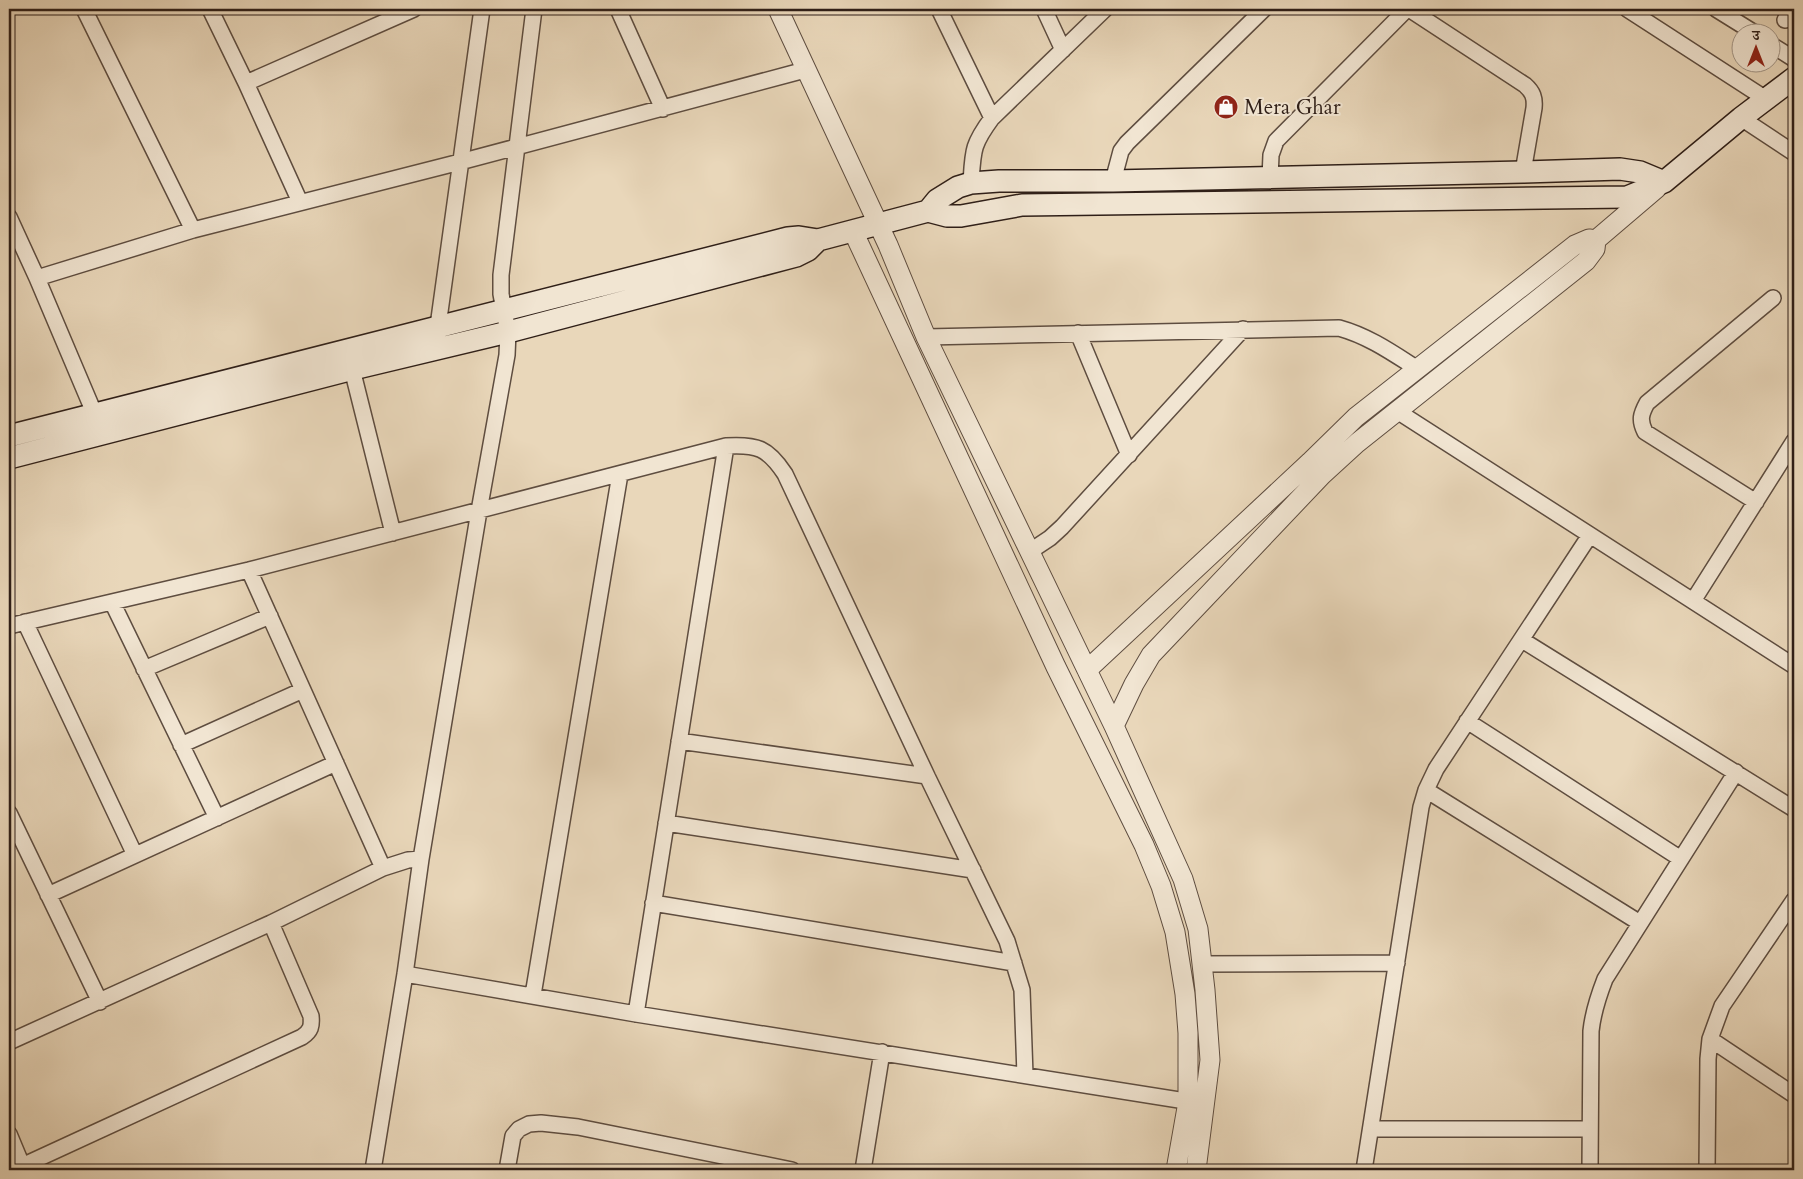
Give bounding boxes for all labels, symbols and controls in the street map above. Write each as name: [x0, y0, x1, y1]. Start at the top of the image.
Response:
north arrow: [1730, 22, 1780, 72]
text: उ: [1751, 26, 1760, 45]
place label: Mera Ghar: [1244, 93, 1341, 122]
shop icon: Mera Ghar: [1213, 94, 1239, 120]

